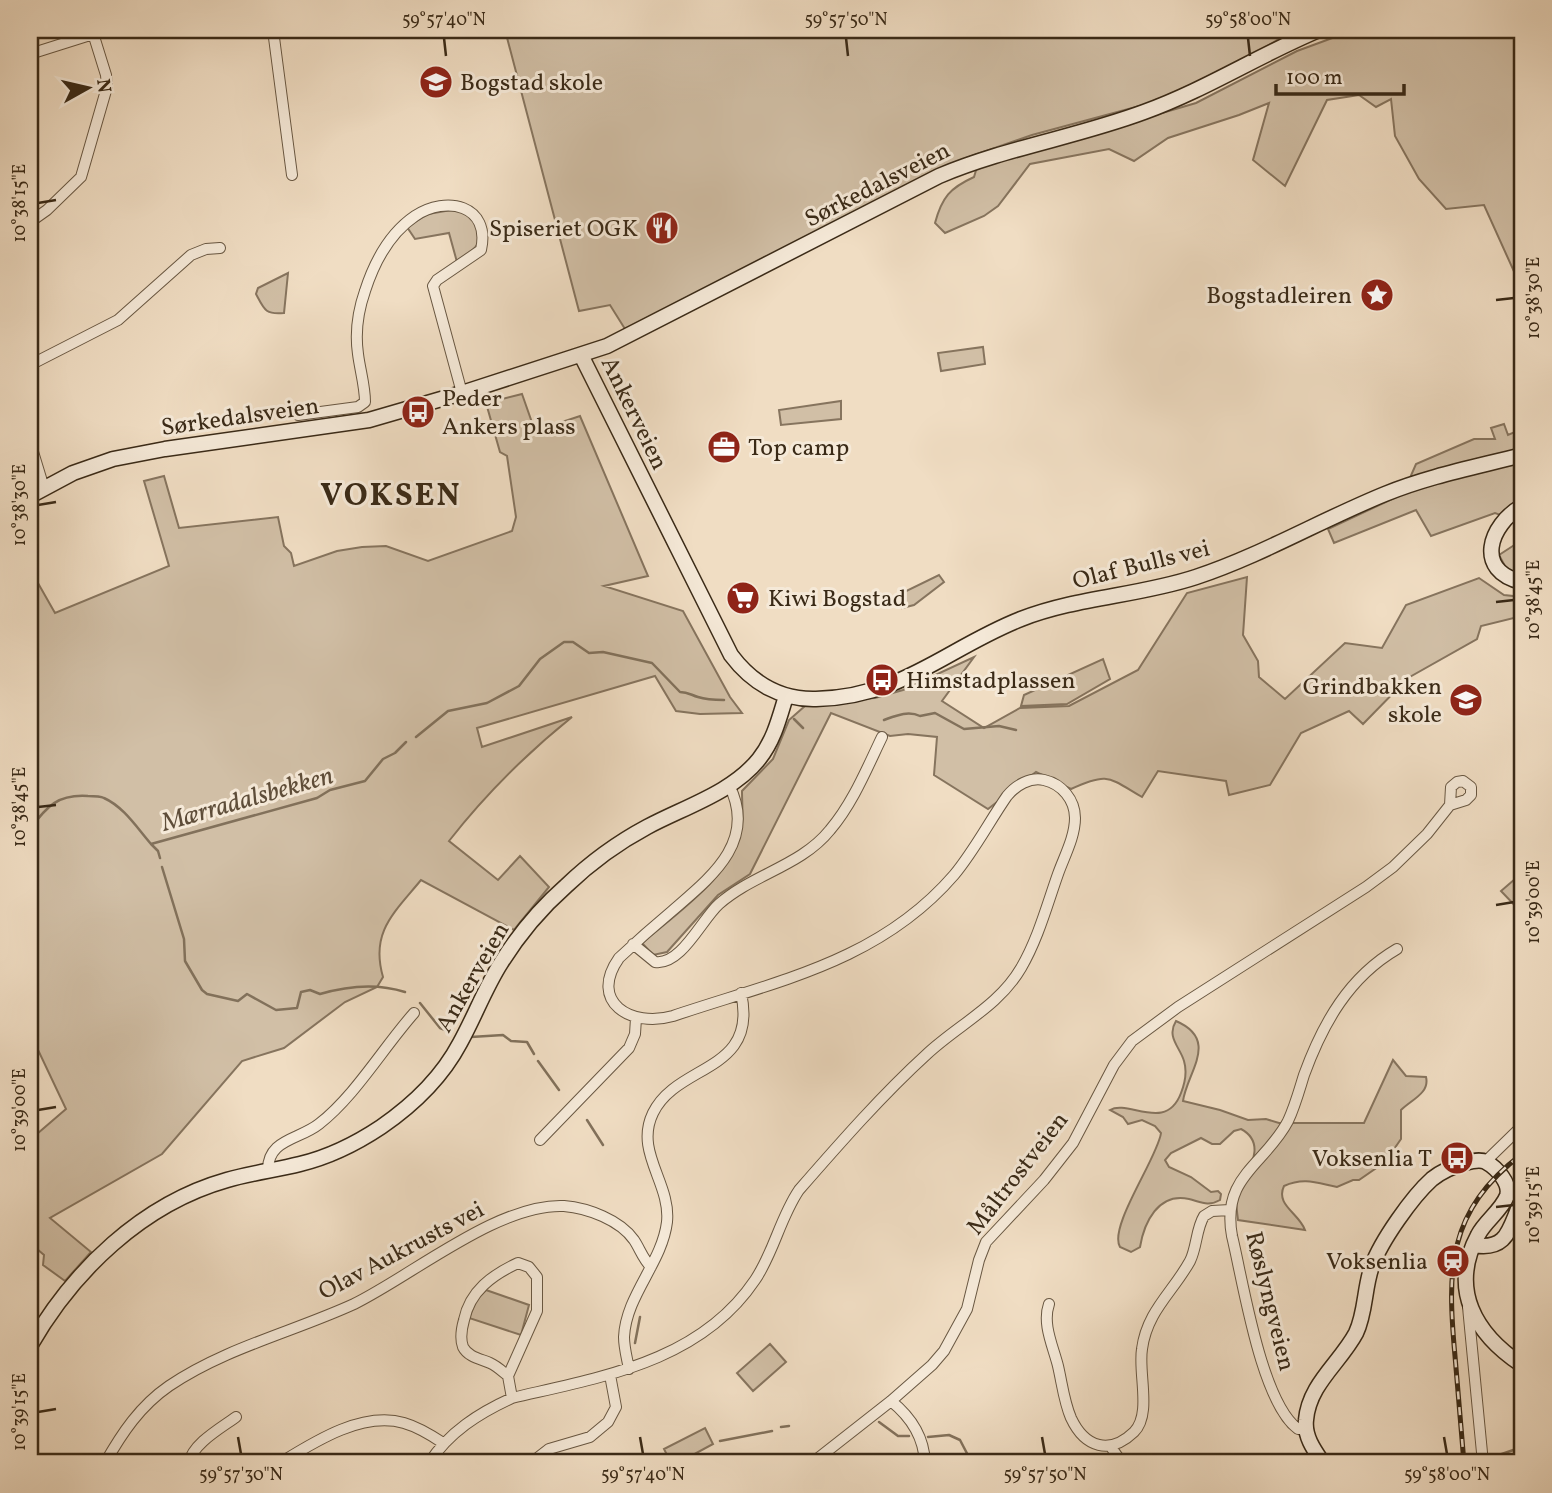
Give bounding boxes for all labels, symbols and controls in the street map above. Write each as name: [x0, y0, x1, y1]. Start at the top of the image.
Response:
text: 59°57'40"N: [402, 8, 486, 33]
text: 59°57'50"N: [804, 8, 888, 33]
text: 59°58'00"N: [1205, 8, 1291, 33]
north arrow: [52, 52, 122, 122]
scale bar: [1276, 52, 1403, 96]
school or university icon: Bogstad skole: [417, 63, 455, 101]
text: 100 m: [1286, 64, 1343, 93]
place label: Bogstad skole: [460, 67, 603, 101]
text: N: [89, 77, 117, 95]
street label: Sørkedalsveien: [799, 134, 957, 237]
text: 10°38'15"E: [8, 163, 33, 242]
restaurant icon: Spiseriet OGK: [643, 209, 681, 247]
place label: Spiseriet OGK: [489, 213, 638, 247]
text: 10°38'30"E: [1522, 257, 1547, 339]
place icon: Bogstadleiren: [1358, 276, 1396, 314]
place label: Bogstadleiren: [1206, 280, 1352, 314]
street label: Ankerveien: [591, 352, 675, 476]
place label: Peder Ankers plass: [442, 383, 576, 445]
street label: Sørkedalsveien: [159, 390, 322, 446]
bus stop icon: Peder Ankers plass: [399, 393, 437, 431]
office icon: Top camp: [705, 428, 743, 466]
place label: Top camp: [748, 432, 849, 466]
text: 10°38'30"E: [8, 464, 33, 546]
district label: VOKSEN: [320, 475, 462, 519]
street label: Olaf Bulls vei: [1069, 532, 1214, 599]
text: 10°38'45"E: [1522, 560, 1547, 640]
supermarket icon: Kiwi Bogstad: [724, 579, 762, 617]
place label: Kiwi Bogstad: [768, 583, 906, 617]
bus stop icon: Himstadplassen: [863, 661, 901, 699]
place label: Himstadplassen: [906, 665, 1076, 699]
place label: Grindbakken skole: [1303, 671, 1442, 733]
school or university icon: Grindbakken skole: [1447, 681, 1485, 719]
water label: Mærradalsbekken: [156, 758, 338, 842]
text: 10°38'45"E: [8, 767, 33, 847]
text: 10°39'00"E: [1522, 860, 1547, 944]
street label: Ankerveien: [428, 917, 519, 1039]
text: 10°39'00"E: [8, 1068, 33, 1152]
street label: Måltrostveien: [960, 1105, 1078, 1243]
bus stop icon: Voksenlia T: [1438, 1139, 1476, 1177]
place label: Voksenlia T: [1312, 1143, 1432, 1177]
text: 10°39'15"E: [1522, 1166, 1547, 1244]
street label: Olav Aukrusts vei: [313, 1194, 491, 1310]
street label: Røslyngveien: [1235, 1228, 1303, 1375]
station icon: Voksenlia: [1434, 1242, 1472, 1280]
place label: Voksenlia: [1326, 1246, 1428, 1280]
text: 10°39'15"E: [8, 1373, 33, 1451]
text: 59°57'30"N: [199, 1463, 283, 1488]
text: 59°57'40"N: [601, 1463, 685, 1488]
text: 59°57'50"N: [1003, 1463, 1087, 1488]
text: 59°58'00"N: [1404, 1463, 1490, 1488]

